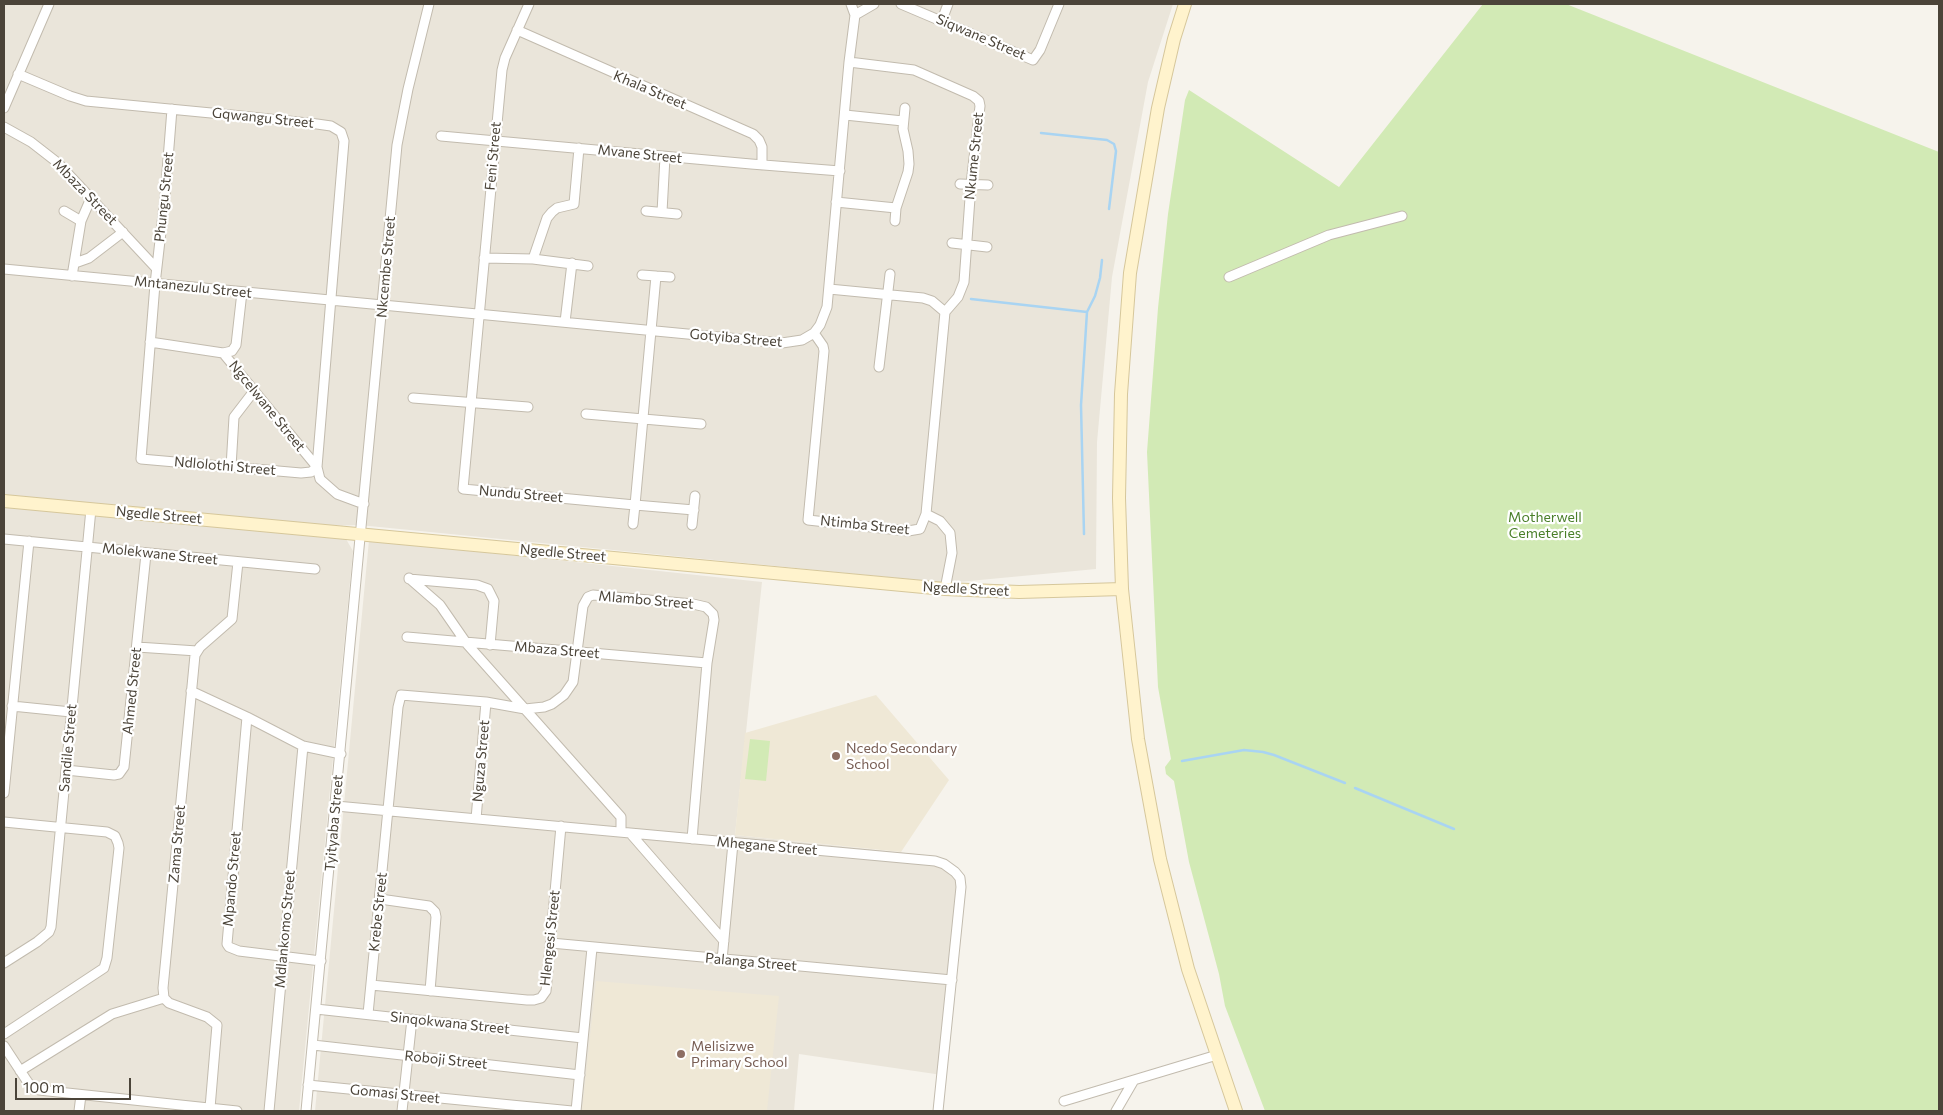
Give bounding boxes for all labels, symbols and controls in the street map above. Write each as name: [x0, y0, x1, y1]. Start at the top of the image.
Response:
street label: Siqwane Street: [934, 11, 1028, 63]
street label: Khala Street: [611, 67, 689, 113]
street label: Gqwangu Street: [211, 104, 315, 132]
street label: Nkume Street: [961, 111, 987, 201]
street label: Feni Street: [482, 121, 504, 191]
street label: Mvane Street: [597, 141, 683, 167]
street label: Phungu Street: [151, 151, 177, 243]
street label: Mbaza Street: [49, 155, 121, 229]
street label: Nkcembe Street: [373, 215, 399, 319]
street label: Mntanezulu Street: [133, 272, 253, 302]
street label: Gotyiba Street: [689, 326, 783, 350]
street label: Ngcelwane Street: [225, 357, 309, 455]
street label: Ndlolothi Street: [173, 453, 277, 479]
street label: Nundu Street: [478, 482, 564, 506]
street label: Ngedle Street: [115, 503, 203, 527]
park label: Motherwell Cemeteries: [1508, 509, 1582, 542]
street label: Ntimba Street: [819, 512, 911, 538]
street label: Molekwane Street: [101, 540, 219, 568]
street label: Ngedle Street: [519, 541, 607, 565]
street label: Ngedle Street: [922, 578, 1010, 600]
street label: Mlambo Street: [598, 587, 694, 613]
street label: Mbaza Street: [514, 638, 600, 662]
street label: Ahmed Street: [119, 647, 145, 735]
street label: Sandile Street: [56, 703, 80, 793]
street label: Nguza Street: [469, 719, 493, 803]
place label: Ncedo Secondary School: [846, 740, 957, 772]
marker: Ncedo Secondary School: [830, 750, 842, 762]
street label: Tyityaba Street: [321, 774, 347, 872]
street label: Zama Street: [165, 804, 189, 884]
street label: Mpando Street: [219, 831, 245, 927]
street label: Mhegane Street: [716, 833, 818, 859]
street label: Mdlankomo Street: [271, 869, 299, 989]
street label: Krebe Street: [365, 871, 391, 953]
street label: Hlengesi Street: [537, 889, 563, 987]
street label: Palanga Street: [704, 950, 798, 974]
street label: Sinqokwana Street: [389, 1008, 511, 1038]
place label: Melisizwe Primary School: [691, 1038, 787, 1070]
street label: Roboji Street: [404, 1047, 488, 1073]
marker: Melisizwe Primary School: [675, 1048, 687, 1060]
scale bar: [18, 1068, 134, 1100]
text: 100 m: [23, 1078, 65, 1096]
street label: Gomasi Street: [349, 1081, 441, 1107]

